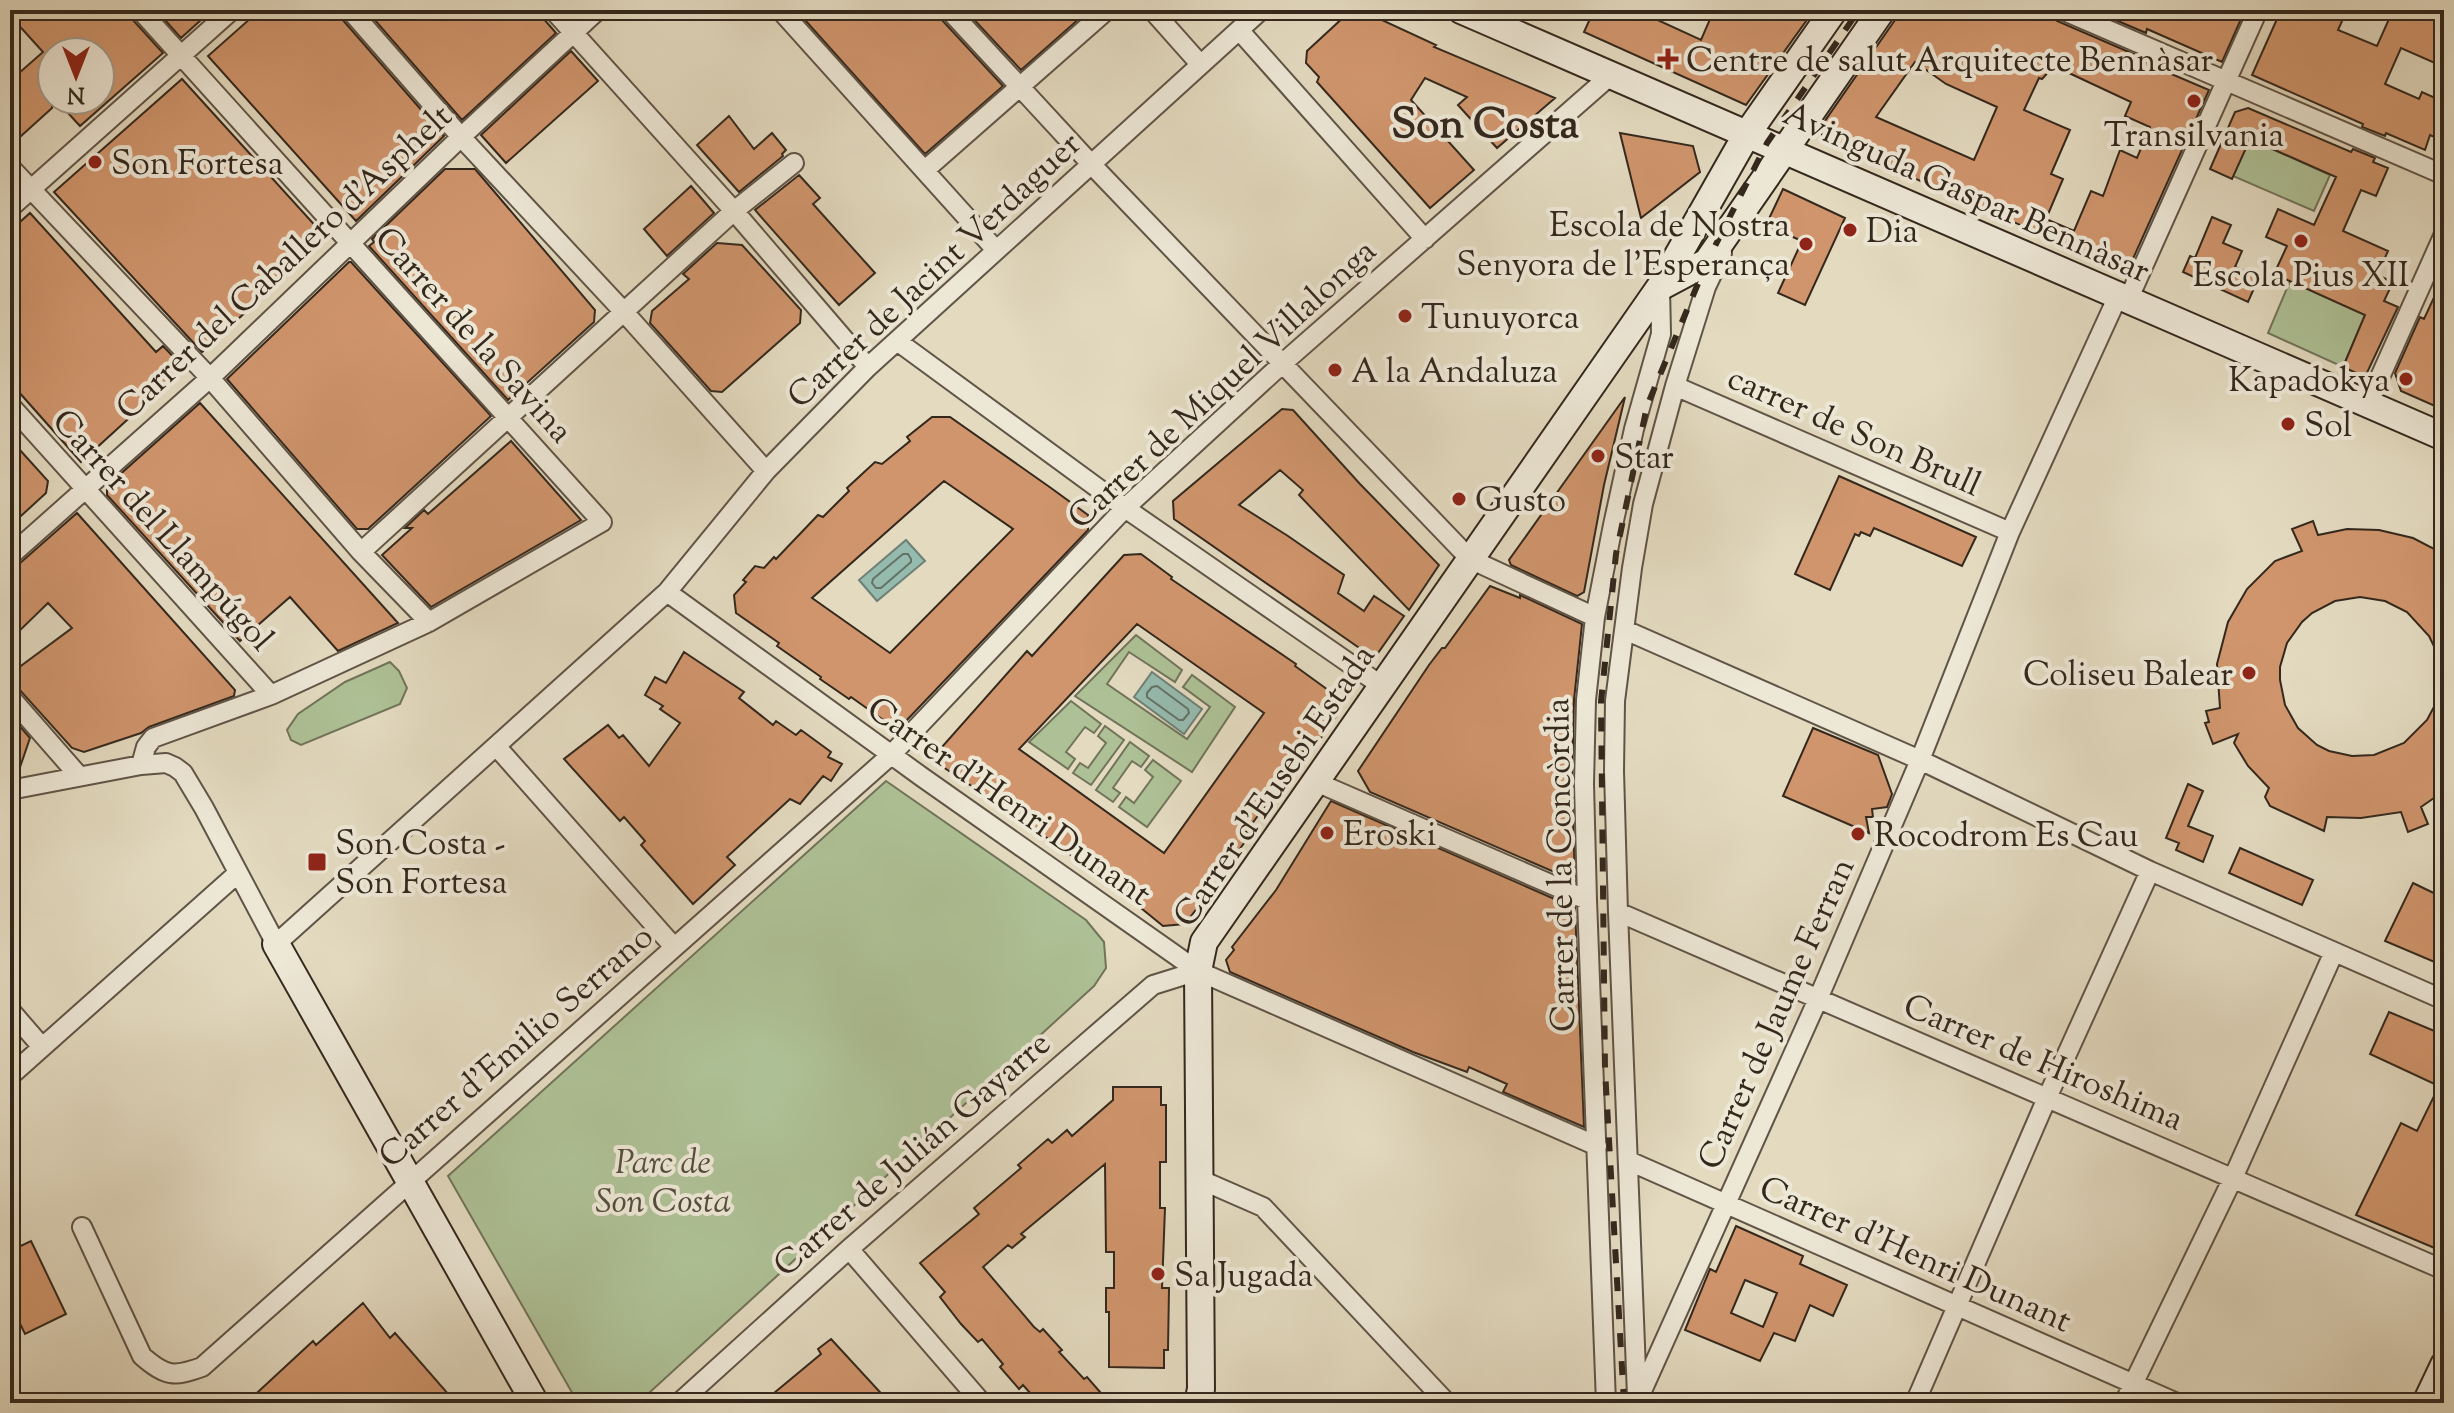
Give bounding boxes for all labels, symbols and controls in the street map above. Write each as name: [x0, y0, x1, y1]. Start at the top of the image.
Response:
north arrow: [36, 36, 116, 116]
place label: Centre de salut Arquitecte Bennàsar: [1686, 38, 2214, 87]
marker: Centre de salut Arquitecte Bennàsar: [1657, 48, 1679, 70]
text: N: [67, 77, 85, 109]
street label: Avinguda Gaspar Bennàsar: [1774, 91, 2157, 297]
marker: Transilvania: [2185, 92, 2203, 110]
street label: Carrer del Caballero d'Asphelt: [106, 94, 465, 433]
district label: Son Costa: [1391, 97, 1579, 157]
place label: Transilvania: [2104, 113, 2284, 162]
street label: Carrer de Jacint Verdaguer: [778, 122, 1093, 421]
place label: Son Fortesa: [111, 141, 283, 190]
marker: Son Fortesa: [86, 153, 104, 171]
place label: Escola de Nostra Senyora de l'Esperança: [1456, 203, 1790, 291]
place label: Dia: [1866, 209, 1918, 258]
street label: Carrer de la Savina: [362, 217, 583, 455]
marker: Dia: [1841, 221, 1859, 239]
street label: Carrer de Miquel Villalonga: [1058, 229, 1389, 542]
marker: Escola Pius XII: [2292, 232, 2310, 250]
marker: Escola de Nostra Senyora de l'Esperança: [1797, 235, 1815, 253]
place label: Escola Pius XII: [2193, 253, 2409, 302]
place label: Tunuyorca: [1421, 295, 1580, 344]
marker: Tunuyorca: [1396, 307, 1414, 325]
place label: A la Andaluza: [1351, 349, 1558, 398]
street label: carrer de Son Brull: [1719, 355, 1988, 511]
place label: Kapadokya: [2228, 358, 2390, 407]
marker: A la Andaluza: [1326, 361, 1344, 379]
marker: Kapadokya: [2397, 370, 2415, 388]
street label: Carrer del Llampúgol: [39, 399, 284, 663]
place label: Sol: [2304, 403, 2352, 452]
marker: Sol: [2279, 415, 2297, 433]
place label: Star: [1614, 435, 1674, 484]
marker: Star: [1589, 447, 1607, 465]
place label: Gusto: [1475, 478, 1566, 527]
marker: Gusto: [1450, 490, 1468, 508]
street label: Carrer d'Eusebi Estada: [1163, 636, 1389, 938]
place label: Coliseu Balear: [2023, 652, 2233, 701]
marker: Coliseu Balear: [2240, 664, 2258, 682]
street label: Carrer d'Henri Dunant: [856, 686, 1160, 920]
street label: Carrer de la Concòrdia: [1535, 698, 1590, 1032]
place label: Eroski: [1343, 812, 1436, 861]
place label: Rocodrom Es Cau: [1874, 813, 2138, 862]
place label: Son Costa - Son Fortesa: [335, 821, 507, 909]
marker: Eroski: [1318, 824, 1336, 842]
marker: Rocodrom Es Cau: [1849, 825, 1867, 843]
marker: Son Costa - Son Fortesa: [306, 851, 328, 873]
street label: Carrer de Jaume Ferran: [1687, 851, 1869, 1178]
street label: Carrer d'Emilio Serrano: [369, 914, 665, 1181]
street label: Carrer de Hiroshima: [1895, 983, 2190, 1145]
street label: Carrer de Julián Gayarre: [764, 1021, 1063, 1290]
park label: Parc de Son Costa: [595, 1140, 731, 1228]
street label: Carrer d'Henri Dunant: [1751, 1165, 2079, 1347]
place label: Sa Jugada: [1174, 1253, 1313, 1302]
marker: Sa Jugada: [1149, 1265, 1167, 1283]

